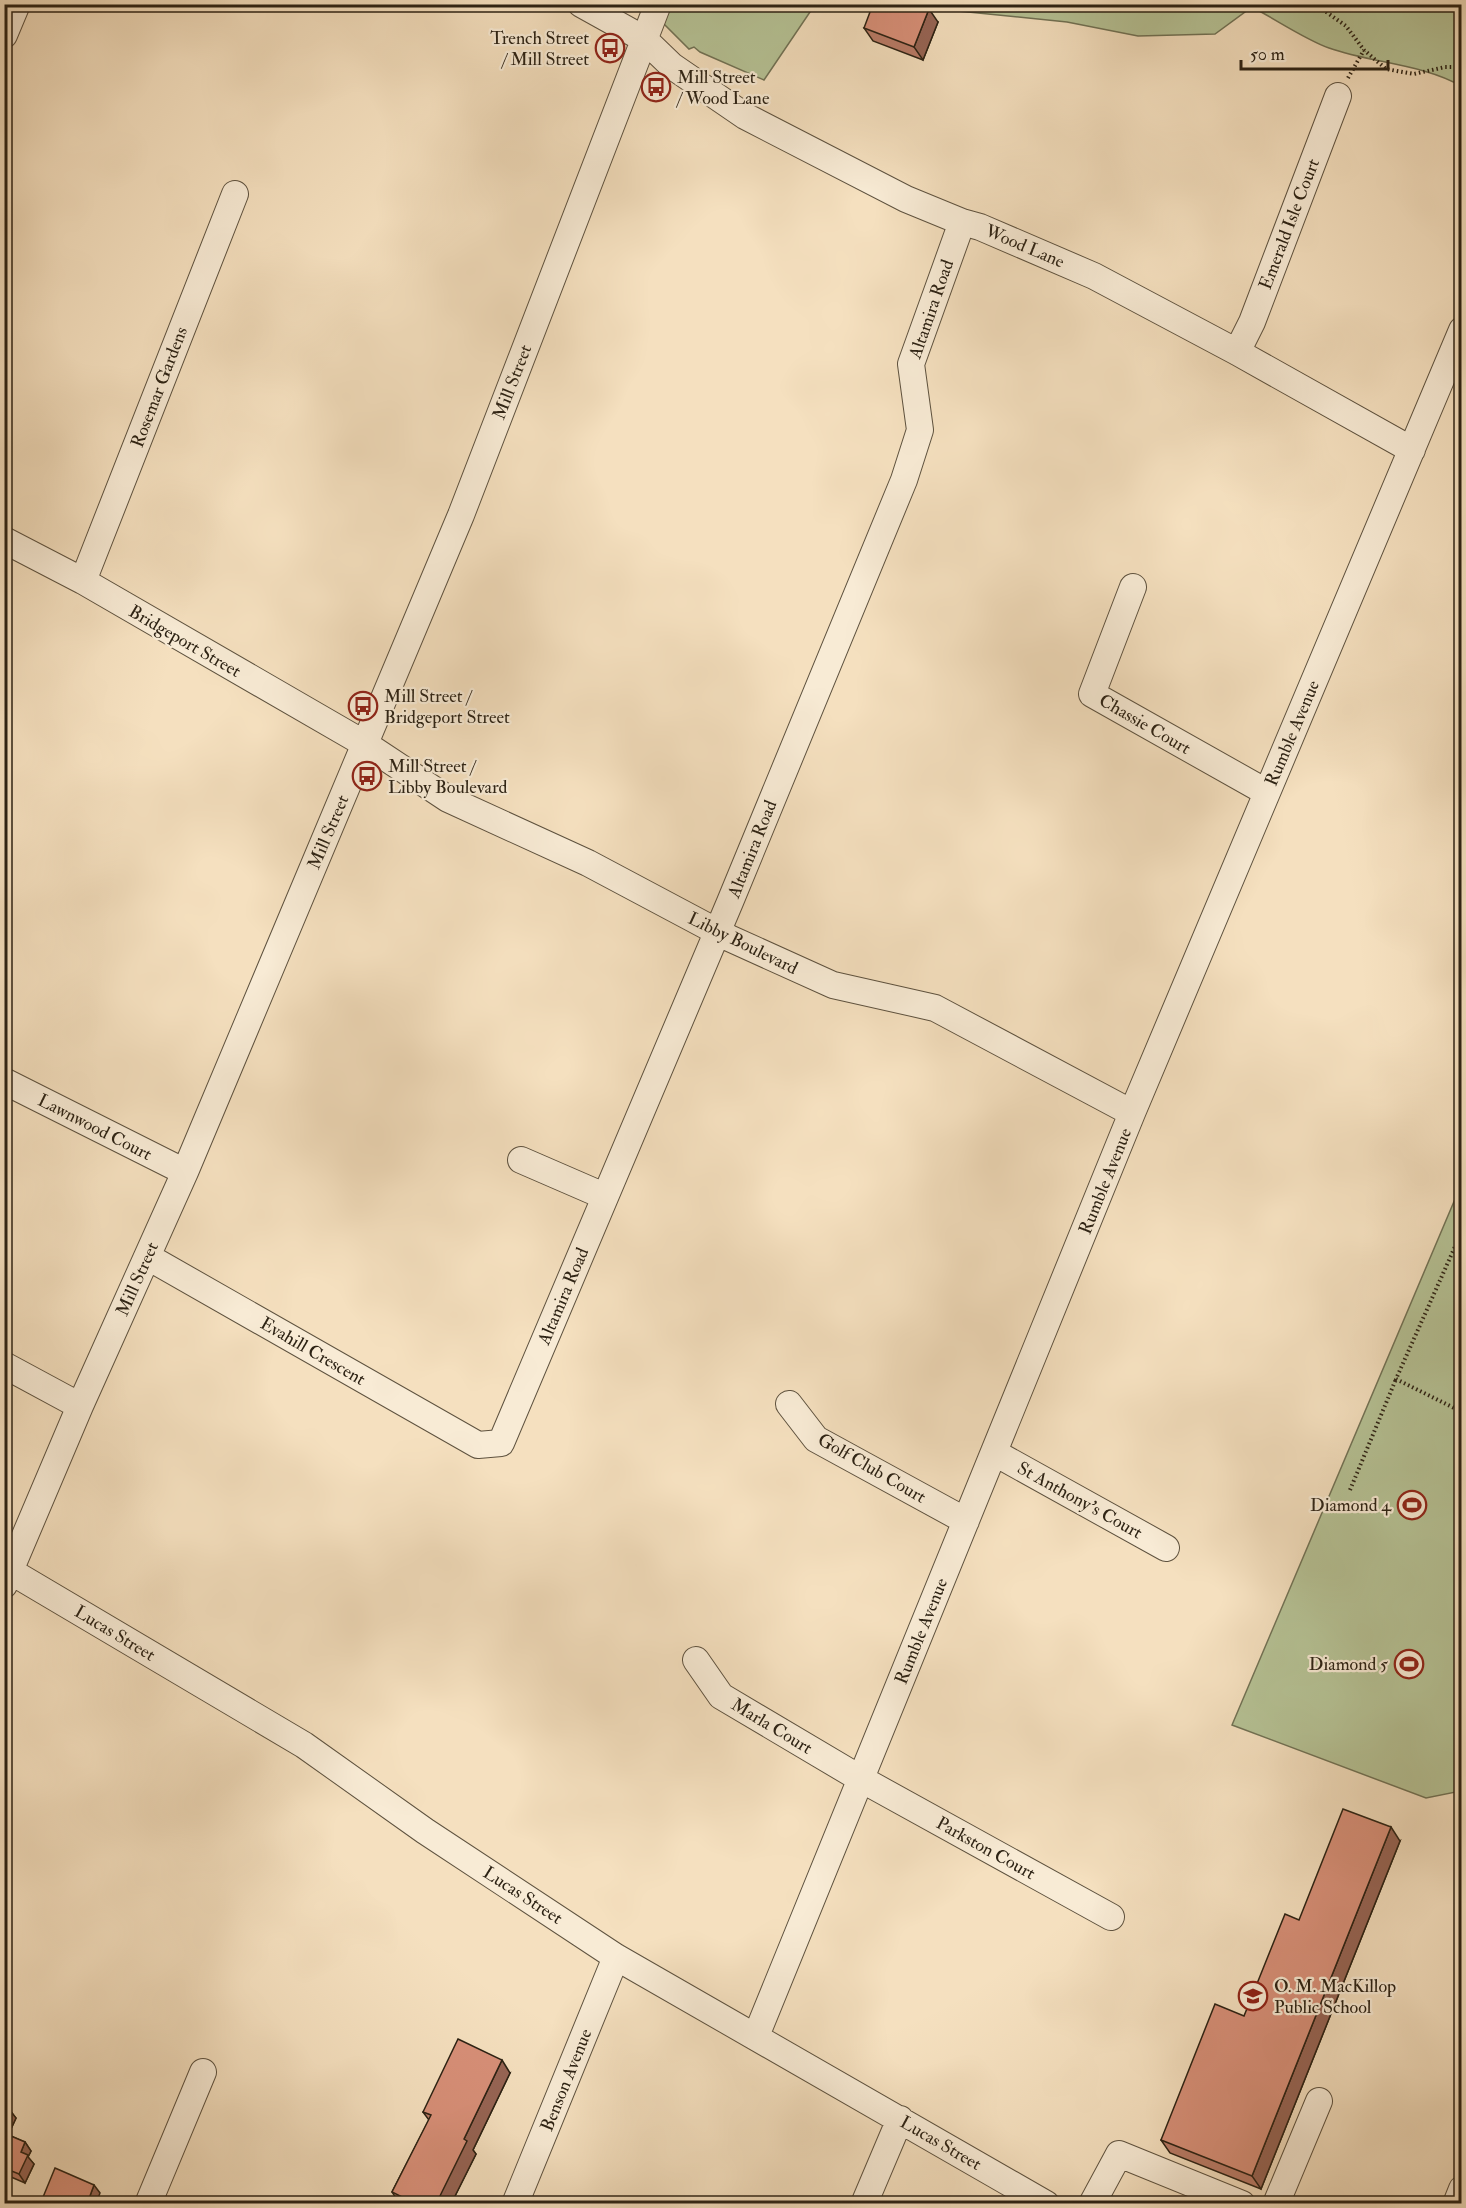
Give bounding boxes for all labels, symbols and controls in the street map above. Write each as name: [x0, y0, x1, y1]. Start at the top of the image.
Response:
place label: Trench Street / Mill Street: [490, 27, 589, 71]
bus stop icon: Trench Street / Mill Street: [594, 32, 626, 64]
scale bar: [1241, 33, 1388, 71]
text: 50 m: [1250, 43, 1285, 66]
place label: Mill Street / Wood Lane: [675, 66, 770, 110]
bus stop icon: Mill Street / Wood Lane: [640, 71, 672, 103]
street label: Emerald Isle Court: [1254, 155, 1325, 293]
street label: Wood Lane: [981, 219, 1068, 274]
street label: Altamira Road: [903, 256, 959, 363]
street label: Rosemar Gardens: [126, 323, 193, 451]
street label: Mill Street: [488, 341, 537, 423]
street label: Bridgeport Street: [125, 600, 245, 683]
street label: Rumble Avenue: [1260, 676, 1325, 790]
place label: Mill Street / Bridgeport Street: [384, 685, 510, 729]
street label: Chassie Court: [1095, 689, 1195, 760]
bus stop icon: Mill Street / Bridgeport Street: [347, 690, 379, 722]
place label: Mill Street / Libby Boulevard: [388, 755, 508, 799]
bus stop icon: Mill Street / Libby Boulevard: [351, 760, 383, 792]
street label: Mill Street: [303, 791, 354, 873]
street label: Altamira Road: [722, 797, 783, 902]
street label: Libby Boulevard: [684, 907, 802, 980]
street label: Lawnwood Court: [34, 1089, 156, 1166]
street label: Rumble Avenue: [1074, 1124, 1137, 1238]
street label: Mill Street: [111, 1238, 164, 1320]
street label: Altamira Road: [532, 1244, 594, 1349]
street label: Evahill Crescent: [256, 1312, 370, 1391]
street label: Golf Club Court: [813, 1428, 930, 1509]
street label: St Anthony's Court: [1013, 1457, 1146, 1544]
sports icon: Diamond 4: [1396, 1489, 1428, 1521]
place label: Diamond 4: [1310, 1494, 1392, 1517]
street label: Rumble Avenue: [890, 1574, 953, 1688]
street label: Lucas Street: [70, 1600, 160, 1667]
sports icon: Diamond 5: [1393, 1648, 1425, 1680]
place label: Diamond 5: [1309, 1653, 1388, 1676]
street label: Marla Court: [727, 1693, 817, 1760]
street label: Parkston Court: [932, 1812, 1040, 1885]
street label: Lucas Street: [479, 1861, 567, 1930]
place label: O. M. MacKillop Public School: [1274, 1975, 1396, 2019]
school or university icon: O. M. MacKillop Public School: [1237, 1980, 1269, 2012]
street label: Benson Avenue: [535, 2025, 598, 2135]
street label: Lucas Street: [896, 2111, 986, 2176]

